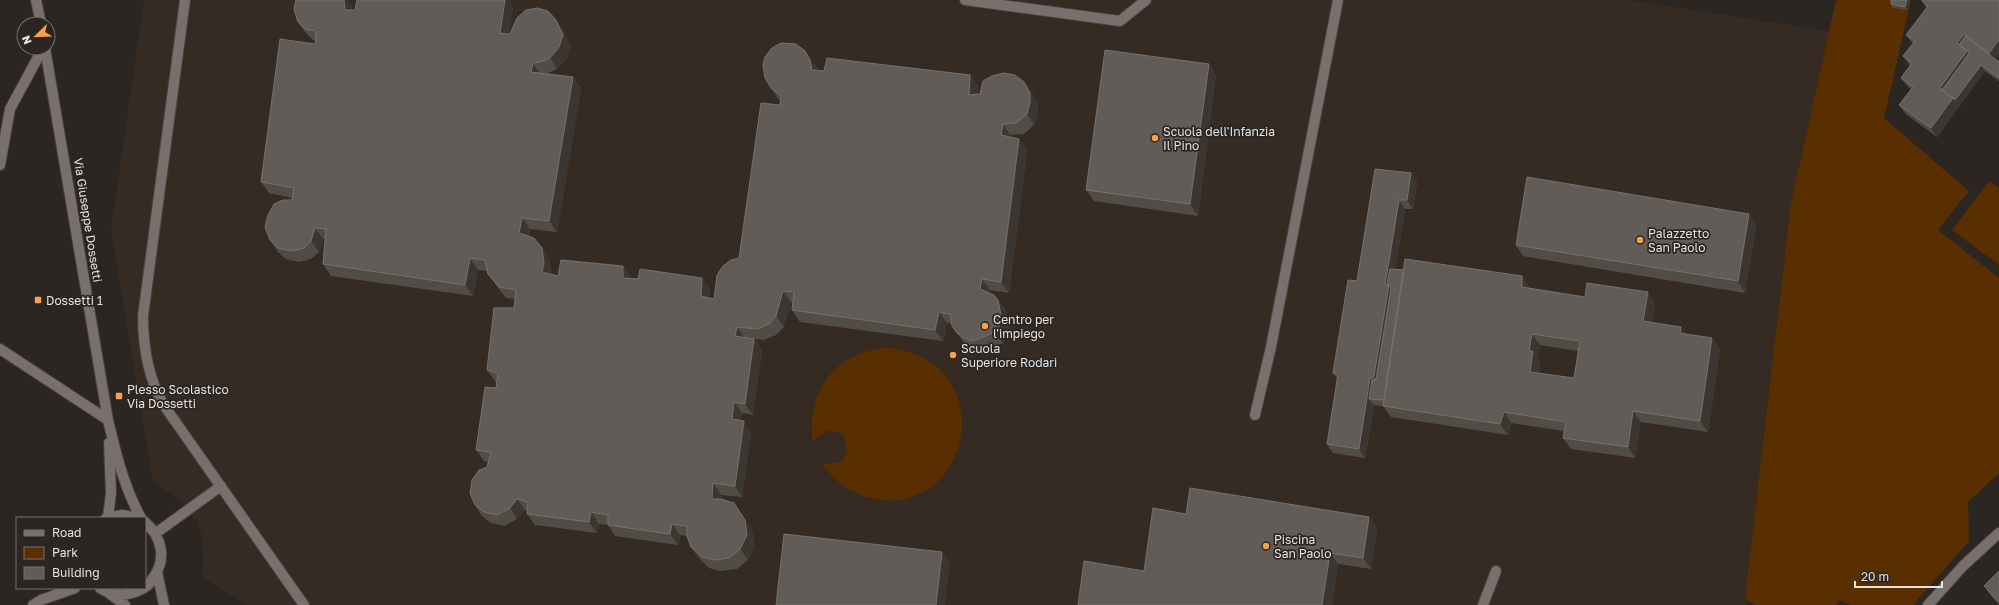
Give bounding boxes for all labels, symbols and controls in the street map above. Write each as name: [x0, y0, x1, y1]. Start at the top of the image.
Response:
north arrow: [16, 16, 56, 56]
text: N: [19, 34, 34, 46]
place label: Scuola dell'Infanzia Il Pino: [1163, 124, 1275, 153]
marker: Scuola dell'Infanzia Il Pino: [1150, 133, 1160, 143]
street label: Via Giuseppe Dossetti: [71, 157, 105, 283]
place label: Palazzetto San Paolo: [1648, 226, 1709, 255]
marker: Palazzetto San Paolo: [1635, 235, 1645, 245]
place label: Dossetti 1: [46, 293, 103, 308]
marker: Dossetti 1: [33, 295, 43, 305]
place label: Centro per l'impiego: [993, 312, 1054, 341]
marker: Centro per l'impiego: [980, 321, 990, 331]
place label: Scuola Superiore Rodari: [961, 341, 1057, 370]
marker: Scuola Superiore Rodari: [948, 350, 958, 360]
place label: Plesso Scolastico Via Dossetti: [127, 382, 229, 411]
marker: Plesso Scolastico Via Dossetti: [114, 391, 124, 401]
legend: [16, 517, 146, 589]
text: Road: [52, 525, 81, 540]
place label: Piscina San Paolo: [1274, 532, 1331, 561]
marker: Piscina San Paolo: [1261, 541, 1271, 551]
text: Park: [52, 545, 78, 560]
scale bar: [1855, 563, 1942, 589]
text: Building: [52, 565, 100, 580]
text: 20 m: [1861, 569, 1889, 584]

